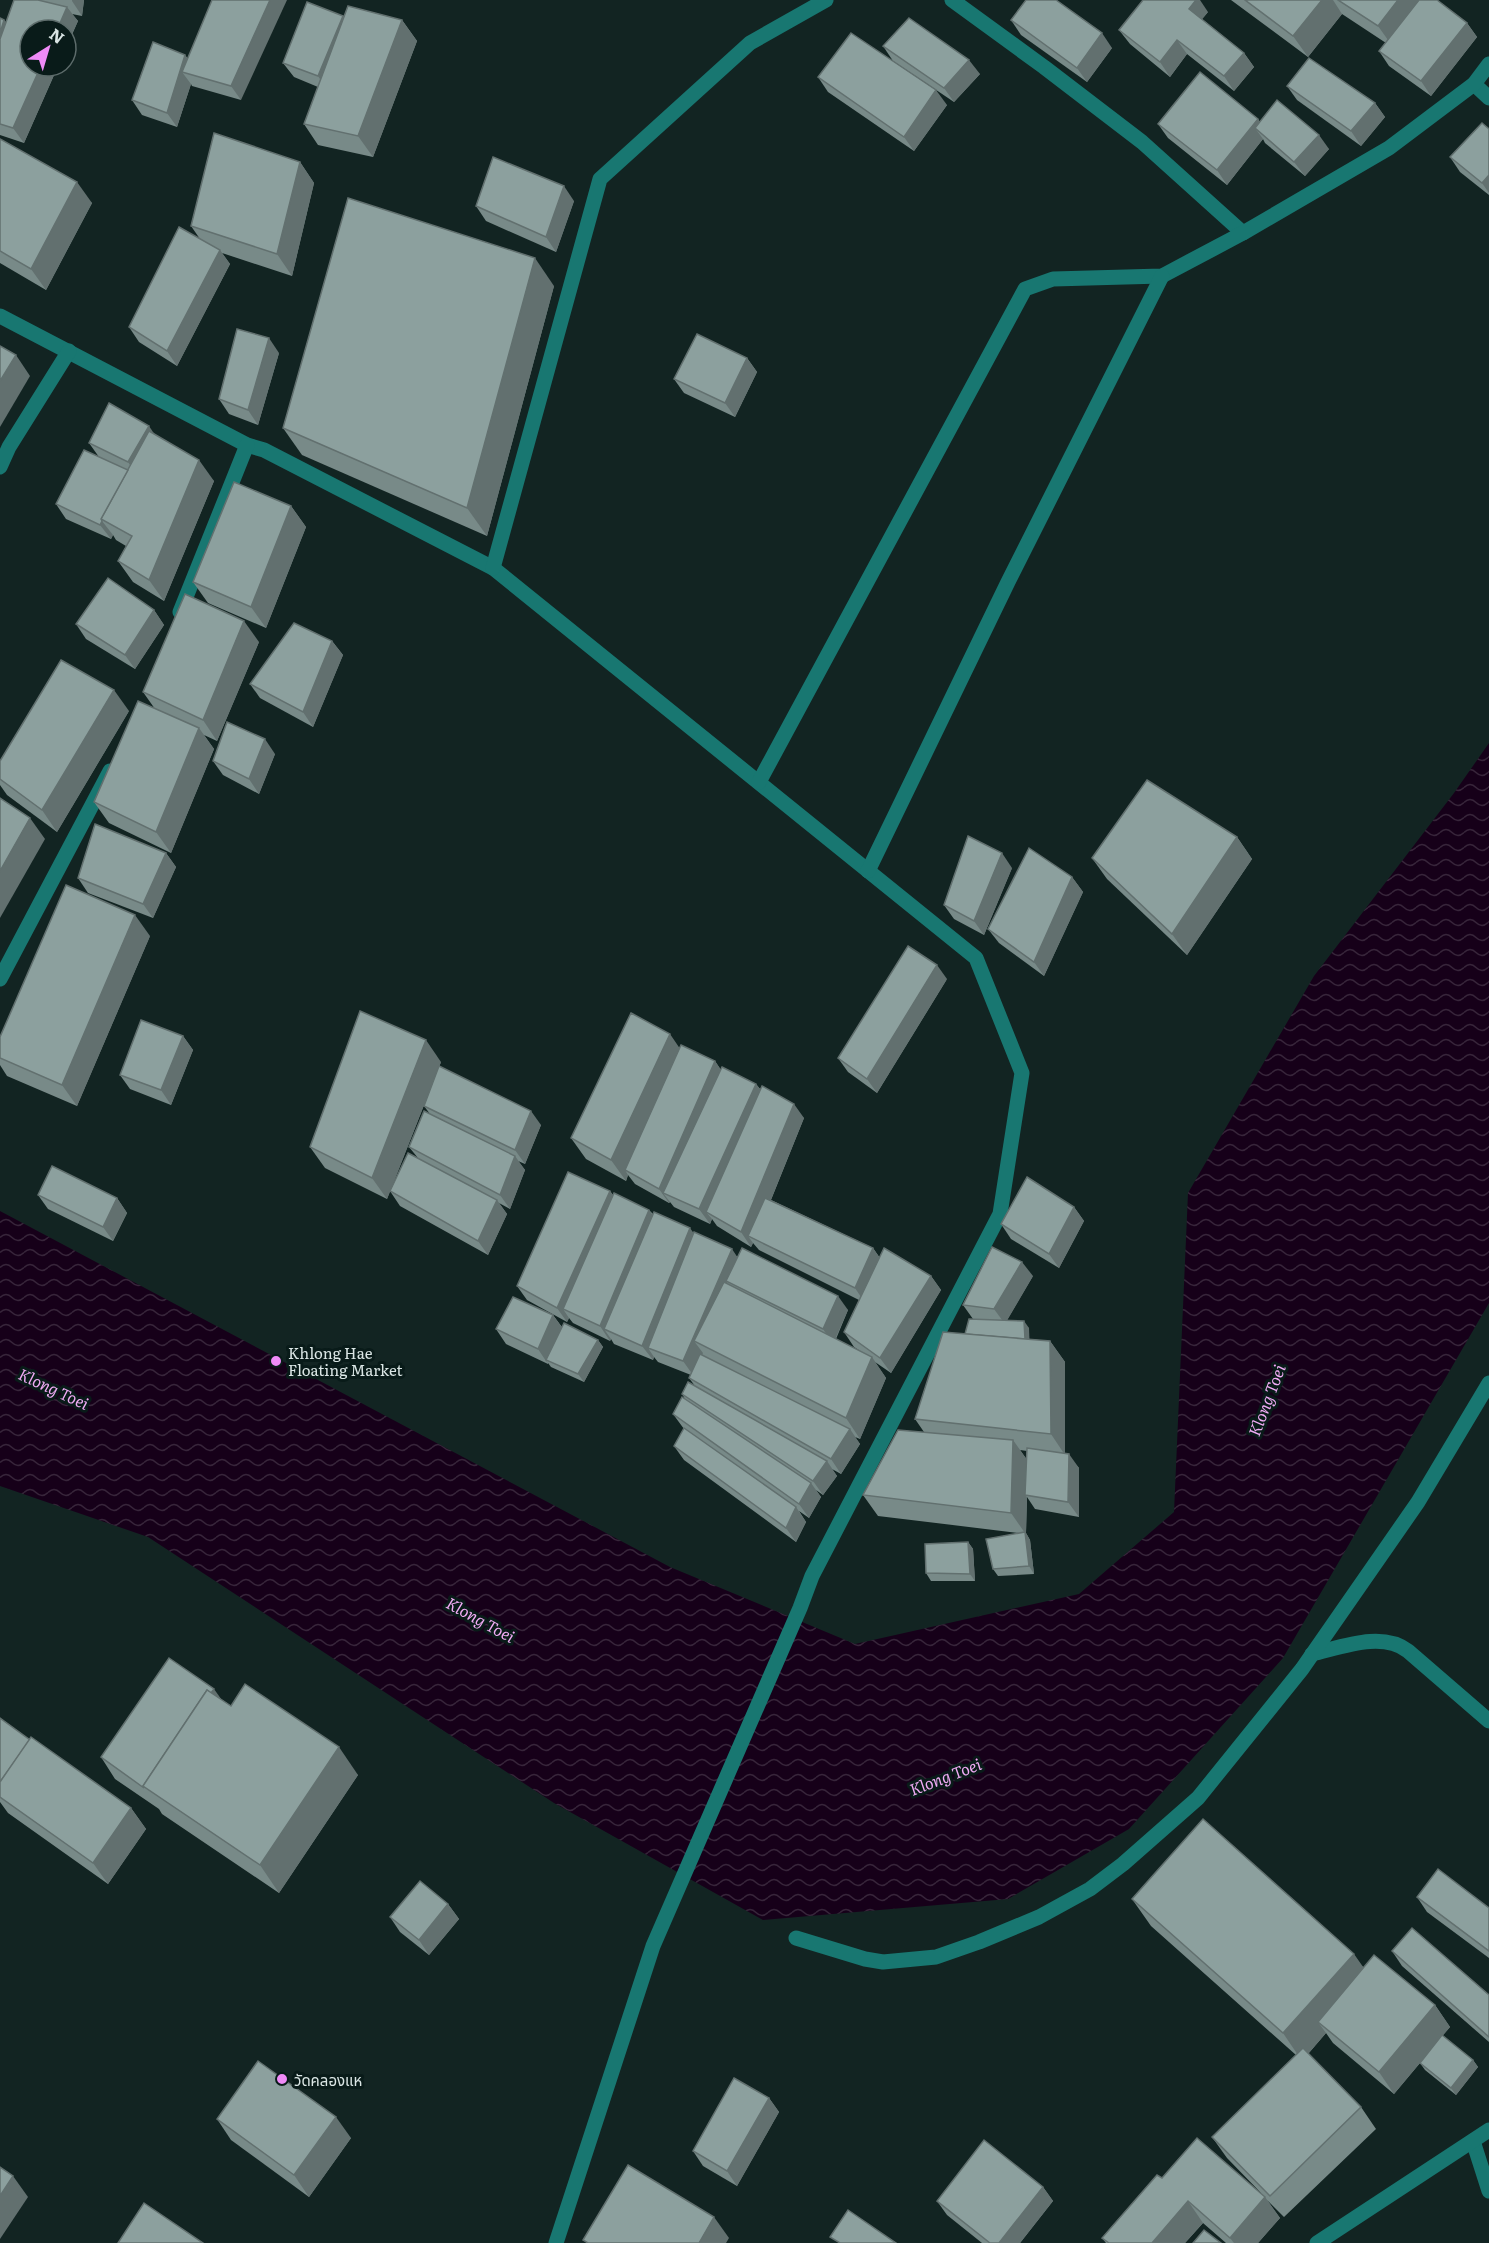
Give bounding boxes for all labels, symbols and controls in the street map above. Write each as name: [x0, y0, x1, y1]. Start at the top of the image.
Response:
north arrow: [18, 18, 78, 78]
text: N: [45, 22, 70, 49]
place label: Khlong Hae Floating Market: [288, 1341, 403, 1381]
marker: Khlong Hae Floating Market: [269, 1354, 283, 1368]
water label: Klong Toei: [1241, 1360, 1291, 1439]
water label: Klong Toei: [15, 1361, 93, 1415]
water label: Klong Toei: [442, 1590, 520, 1648]
water label: Klong Toei: [906, 1751, 985, 1801]
place label: วัดคลองแห: [294, 2068, 362, 2091]
marker: วัดคลองแห: [275, 2072, 289, 2086]

